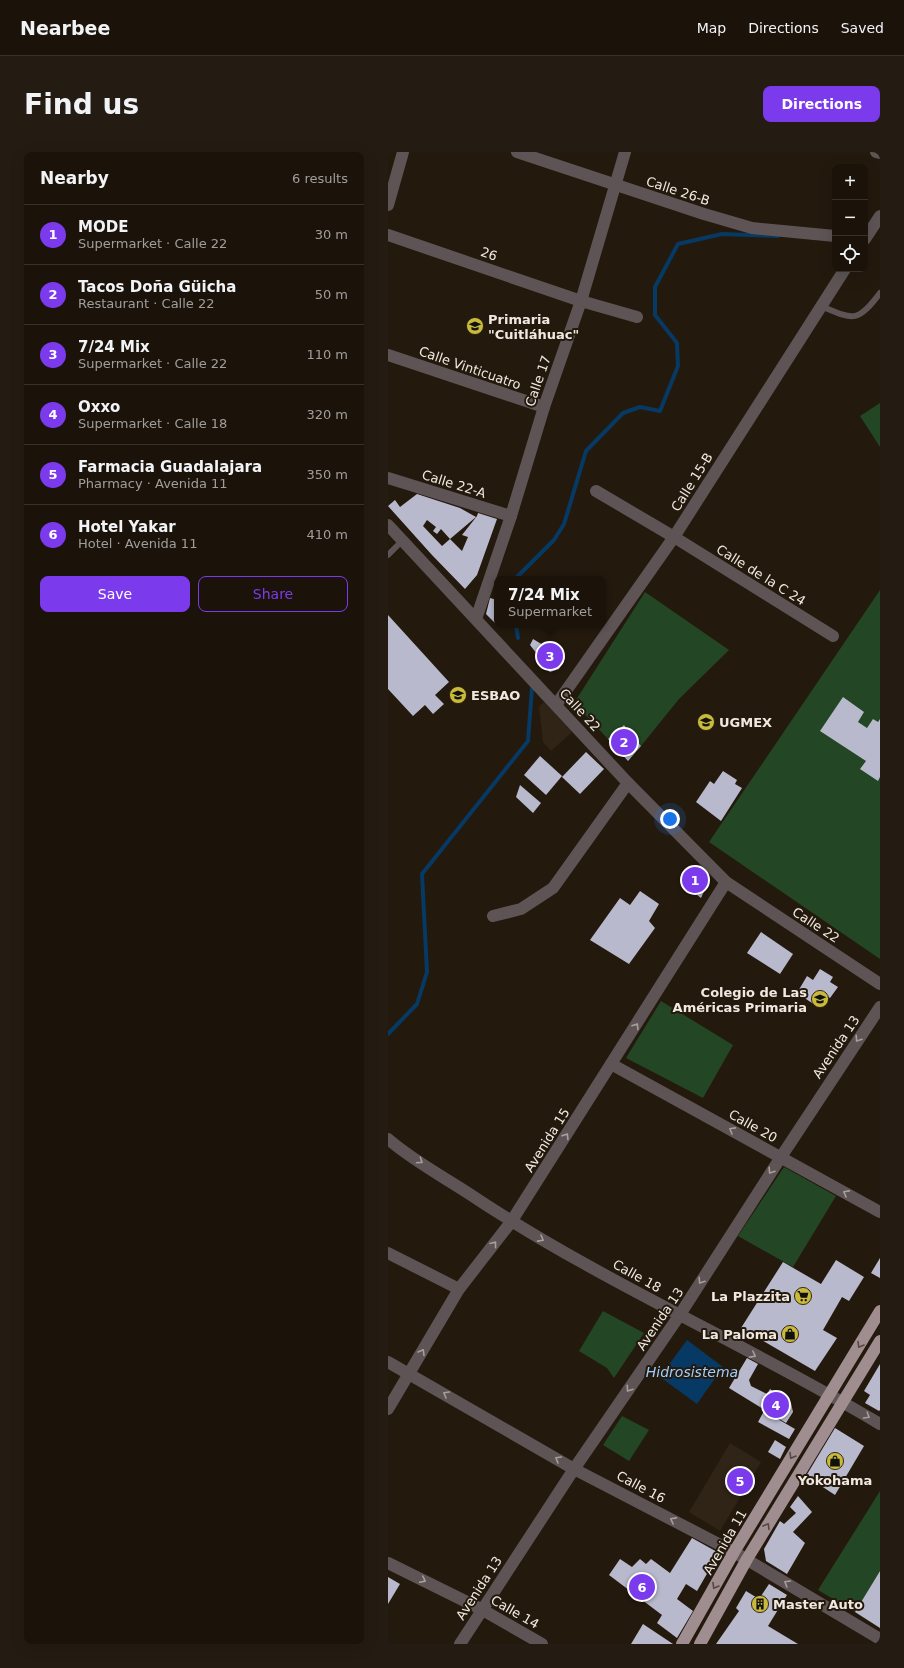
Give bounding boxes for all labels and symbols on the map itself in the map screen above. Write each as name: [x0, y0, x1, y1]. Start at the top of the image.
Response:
street label: Calle 26-B: [644, 174, 712, 208]
street label: 26: [479, 244, 499, 264]
place label: Primaria "Cuitláhuac": [488, 312, 579, 342]
school or university icon: Primaria "Cuitláhuac": [465, 316, 485, 336]
street label: Calle Vinticuatro: [417, 343, 523, 393]
street label: Calle 17: [522, 354, 554, 408]
street label: Calle 15-B: [668, 450, 716, 514]
street label: Calle 22-A: [420, 467, 488, 501]
street label: Calle de la C 24: [714, 542, 808, 608]
pin: 3: [537, 641, 563, 671]
school or university icon: ESBAO: [448, 685, 468, 705]
street label: Calle 22: [556, 686, 604, 734]
place label: ESBAO: [471, 688, 520, 703]
school or university icon: UGMEX: [696, 712, 716, 732]
place label: UGMEX: [719, 715, 772, 730]
pin: 2: [611, 727, 637, 757]
your location: [660, 809, 680, 829]
pin: 1: [682, 865, 708, 895]
street label: Calle 22: [790, 904, 842, 946]
place label: Colegio de Las Américas Primaria: [673, 985, 807, 1015]
school or university icon: Colegio de Las Américas Primaria: [810, 989, 830, 1009]
street label: Avenida 13: [809, 1013, 863, 1081]
one-way arrow: [631, 1023, 638, 1030]
one-way arrow: [856, 1035, 863, 1042]
street label: Avenida 15: [521, 1105, 573, 1175]
street label: Calle 20: [726, 1107, 780, 1145]
one-way arrow: [729, 1128, 736, 1135]
one-way arrow: [561, 1133, 569, 1140]
one-way arrow: [416, 1156, 423, 1164]
one-way arrow: [769, 1167, 776, 1174]
one-way arrow: [843, 1191, 850, 1198]
one-way arrow: [537, 1234, 544, 1241]
one-way arrow: [489, 1241, 496, 1248]
street label: Calle 18: [610, 1257, 664, 1295]
one-way arrow: [699, 1277, 706, 1284]
street label: Avenida 13: [633, 1285, 687, 1353]
supermarket icon: La Plazzita: [793, 1286, 813, 1306]
place label: La Plazzita: [711, 1289, 790, 1304]
shop icon: La Paloma: [780, 1324, 800, 1344]
place label: La Paloma: [702, 1327, 777, 1342]
one-way arrow: [857, 1341, 864, 1348]
one-way arrow: [417, 1349, 424, 1356]
one-way arrow: [749, 1350, 757, 1357]
water label: Hidrosistema: [646, 1364, 738, 1380]
one-way arrow: [626, 1385, 634, 1392]
pin: 4: [763, 1390, 789, 1420]
one-way arrow: [442, 1391, 450, 1398]
one-way arrow: [863, 1412, 870, 1419]
shop icon: Yokohama: [825, 1451, 845, 1471]
one-way arrow: [790, 1452, 797, 1459]
one-way arrow: [555, 1457, 562, 1464]
pin: 5: [727, 1466, 753, 1496]
street label: Calle 16: [614, 1468, 668, 1506]
place label: Yokohama: [797, 1473, 872, 1488]
street label: Avenida 11: [700, 1507, 750, 1577]
one-way arrow: [670, 1517, 677, 1525]
one-way arrow: [763, 1523, 770, 1530]
street label: Avenida 13: [453, 1553, 505, 1623]
pin: 6: [629, 1572, 655, 1602]
one-way arrow: [419, 1576, 426, 1583]
one-way arrow: [784, 1580, 791, 1588]
one-way arrow: [712, 1582, 720, 1589]
street label: Calle 14: [488, 1592, 542, 1632]
building icon: Master Auto: [750, 1594, 770, 1614]
place label: Master Auto: [773, 1597, 863, 1612]

